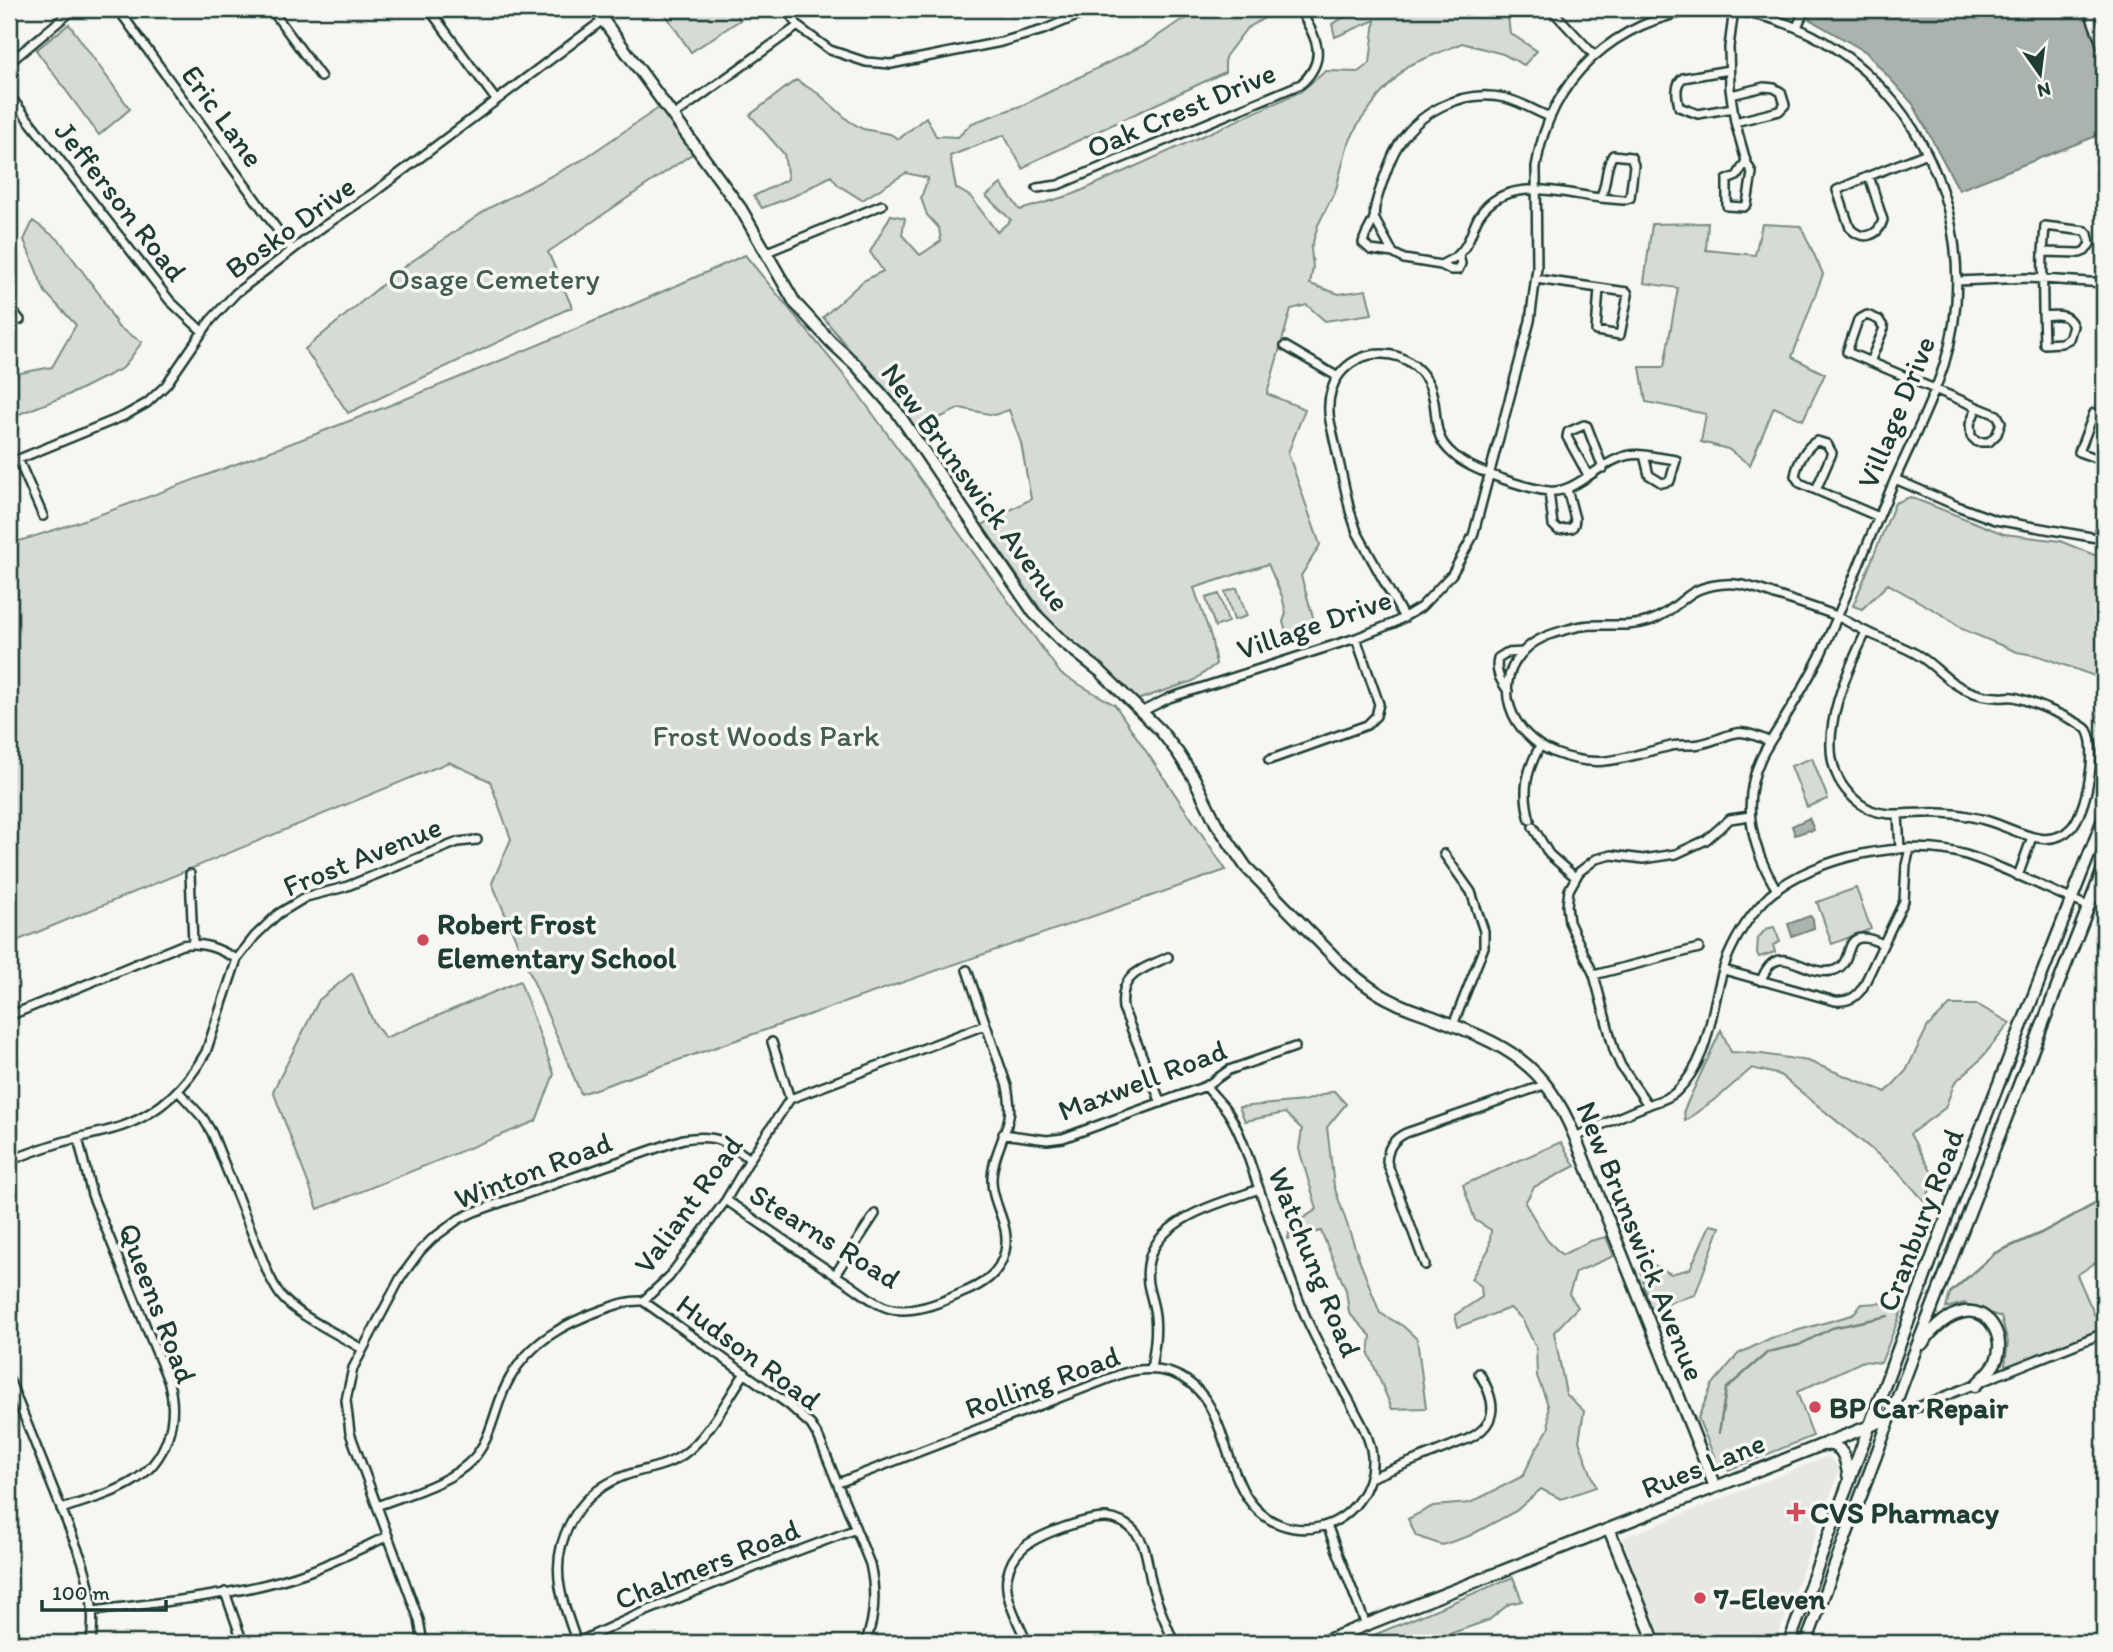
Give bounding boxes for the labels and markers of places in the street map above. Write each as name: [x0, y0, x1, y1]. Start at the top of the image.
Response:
place label: Robert Frost Elementary School: [437, 905, 677, 976]
marker: Robert Frost Elementary School: [415, 932, 431, 948]
place label: BP Car Repair: [1829, 1389, 2009, 1426]
marker: BP Car Repair: [1807, 1399, 1823, 1415]
place label: CVS Pharmacy: [1810, 1494, 2000, 1531]
marker: CVS Pharmacy: [1788, 1504, 1804, 1520]
place label: 7-Eleven: [1713, 1580, 1825, 1617]
marker: 7-Eleven: [1692, 1590, 1708, 1606]

